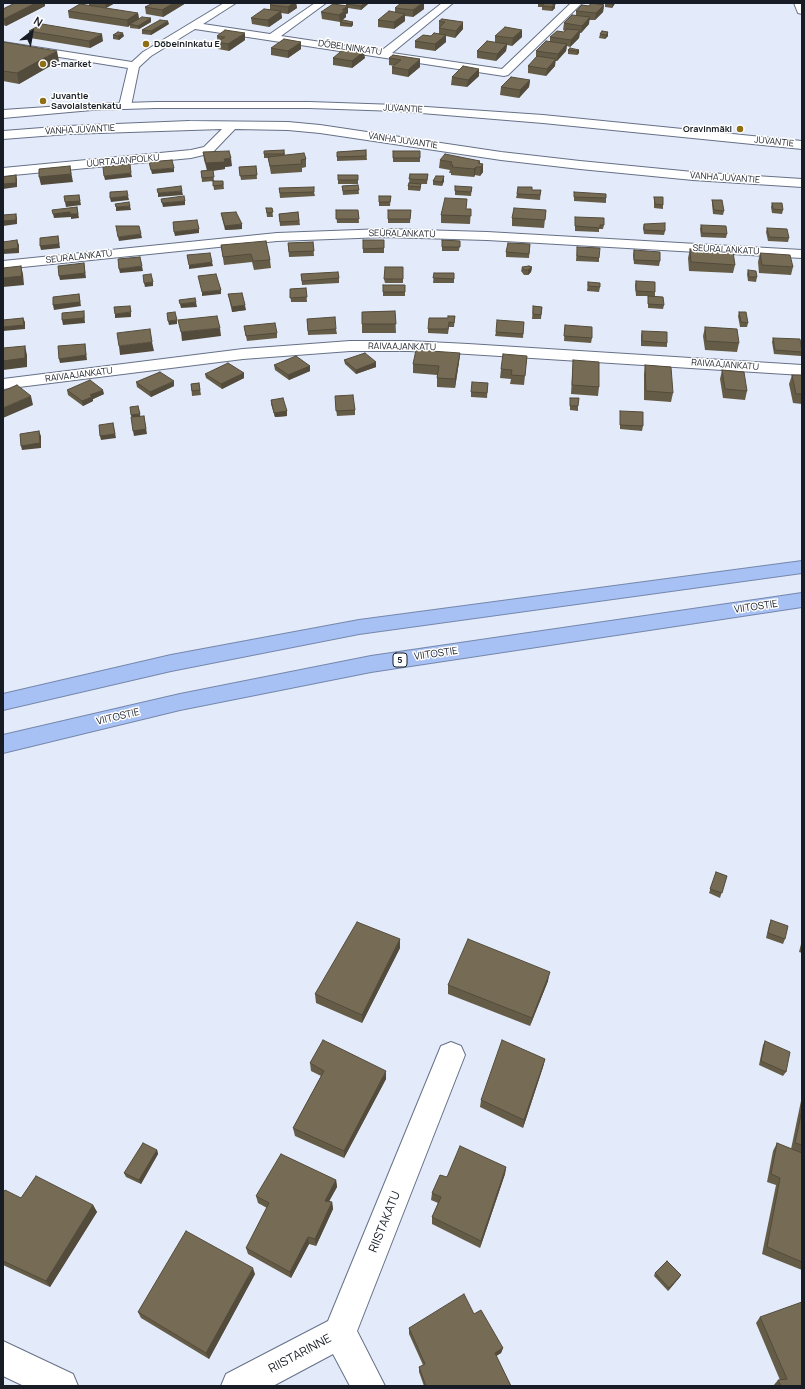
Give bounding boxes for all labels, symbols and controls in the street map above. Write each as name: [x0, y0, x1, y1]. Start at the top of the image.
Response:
north arrow: [12, 12, 52, 52]
text: N: [31, 13, 46, 30]
street label: DÖBELNINKATU: [317, 38, 383, 58]
marker: Döbelninkatu E: [141, 39, 151, 49]
place label: Döbelninkatu E: [154, 39, 220, 49]
marker: S-market: [38, 59, 48, 69]
place label: S-market: [51, 59, 92, 69]
place label: Juvantie Savolaistenkatu: [51, 91, 122, 112]
marker: Juvantie Savolaistenkatu: [38, 96, 48, 106]
street label: JUVANTIE: [383, 103, 423, 115]
street label: VANHA JUVANTIE: [45, 123, 115, 137]
place label: Oravinmäki: [683, 124, 732, 134]
marker: Oravinmäki: [735, 124, 745, 134]
street label: VANHA JUVANTIE: [368, 131, 438, 151]
street label: JUVANTIE: [754, 135, 794, 149]
street label: UURTAJANPOLKU: [86, 152, 160, 170]
street label: VANHA JUVANTIE: [690, 170, 760, 186]
street label: SEURALANKATU: [368, 228, 436, 240]
street label: SEURALANKATU: [692, 243, 760, 257]
street label: SEURALANKATU: [45, 248, 113, 266]
street label: RAIVAAJANKATU: [368, 341, 436, 353]
street label: RAIVAAJANKATU: [691, 357, 759, 373]
street label: RAIVAAJANKATU: [45, 365, 113, 385]
street label: VIITOSTIE: [733, 598, 779, 616]
street label: VIITOSTIE: [413, 645, 459, 663]
road number: 5: [393, 653, 407, 667]
street label: VIITOSTIE: [95, 706, 141, 728]
street label: RIISTAKATU: [366, 1189, 404, 1255]
street label: RIISTARINNE: [266, 1332, 334, 1376]

